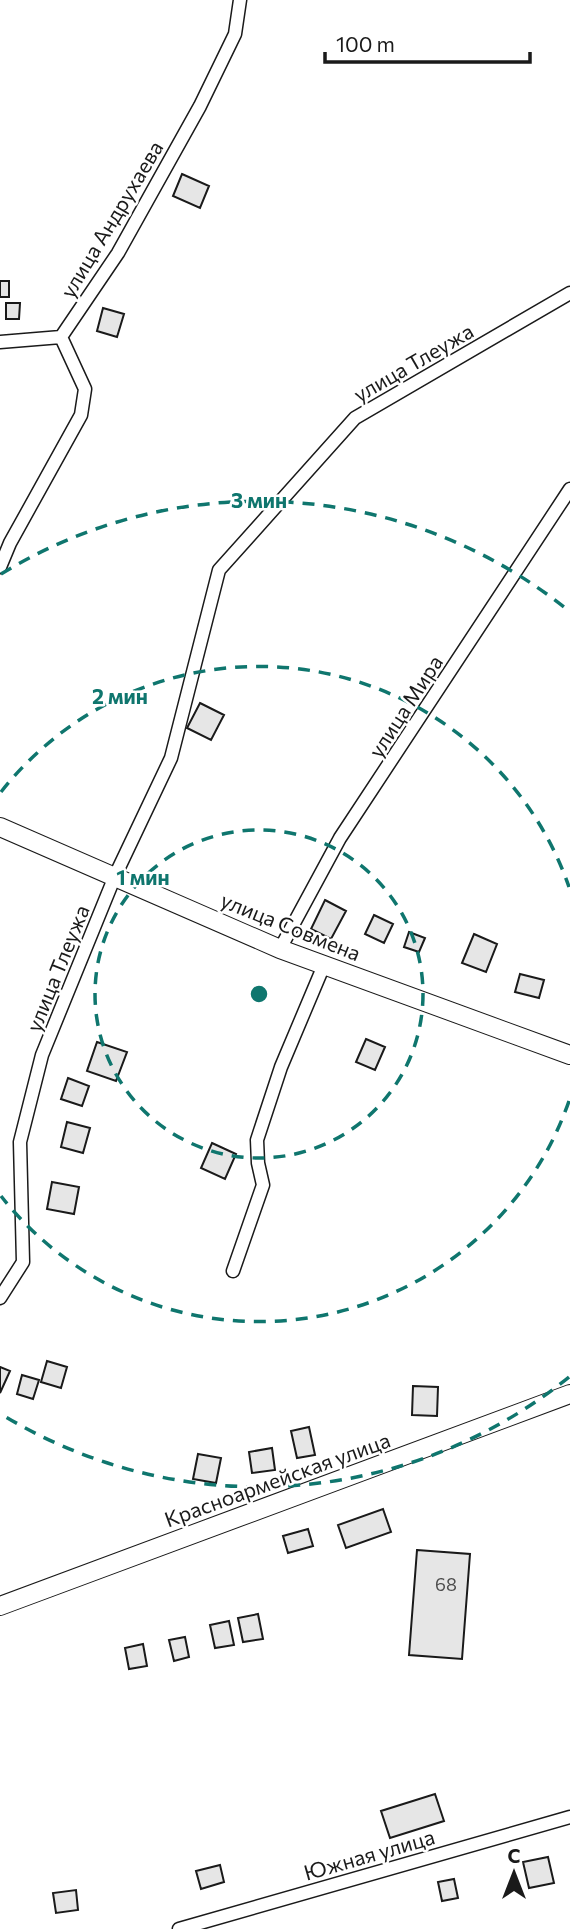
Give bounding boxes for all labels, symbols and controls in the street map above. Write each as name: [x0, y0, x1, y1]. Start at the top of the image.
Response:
scale bar: [325, 21, 530, 65]
text: 100 m: [336, 31, 395, 56]
street label: улица Андрухаева: [54, 136, 168, 302]
street label: улица Тлеужа: [349, 318, 477, 406]
text: 3 мин: [231, 487, 287, 512]
street label: улица Мира: [363, 650, 447, 762]
text: 2 мин: [92, 683, 148, 708]
text: 1 мин: [116, 864, 170, 889]
street label: улица Совмена: [218, 887, 364, 965]
street label: улица Тлеужа: [20, 901, 94, 1035]
centre of rings: [247, 982, 271, 1006]
street label: Красноармейская улица: [161, 1426, 393, 1532]
house number: 68: [435, 1573, 457, 1595]
street label: Южная улица: [301, 1823, 437, 1885]
north arrow: [479, 1838, 549, 1908]
text: С: [508, 1844, 521, 1867]

